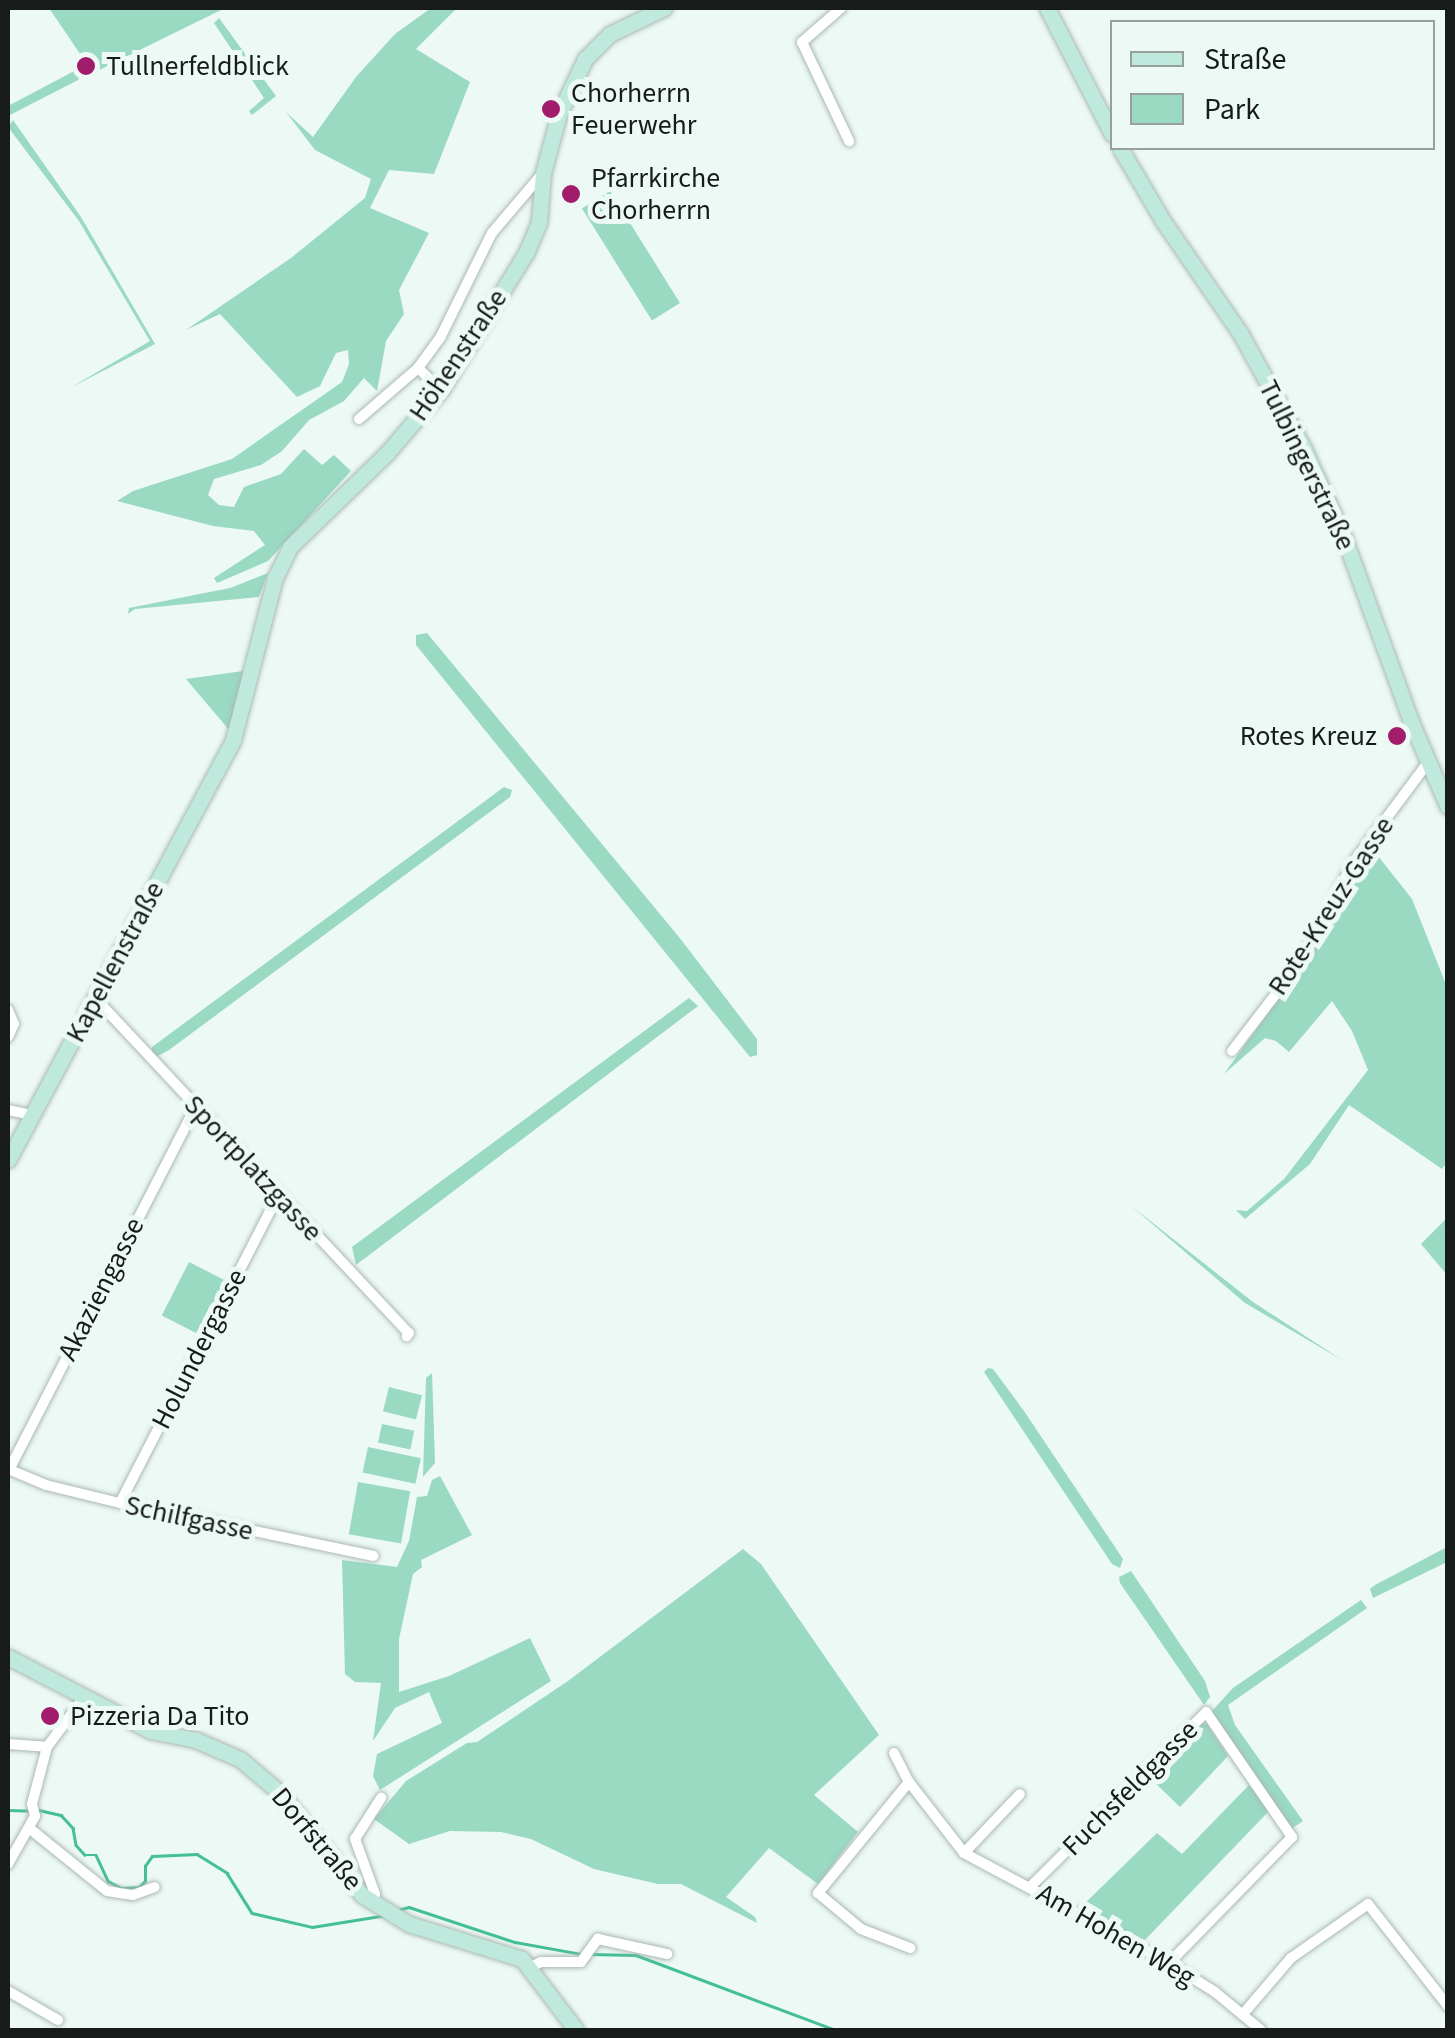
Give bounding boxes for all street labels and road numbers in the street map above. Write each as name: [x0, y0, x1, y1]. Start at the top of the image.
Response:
street label: Höhenstraße: [402, 283, 514, 427]
street label: Tulbingerstraße: [1251, 375, 1363, 555]
street label: Rote-Kreuz-Gasse: [1261, 810, 1401, 1002]
street label: Kapellenstraße: [59, 876, 171, 1048]
street label: Sportplatzgasse: [177, 1088, 329, 1248]
street label: Akaziengasse: [51, 1212, 151, 1366]
street label: Holundergasse: [144, 1263, 254, 1435]
street label: Schilfgasse: [122, 1488, 256, 1548]
street label: Fuchsfeldgasse: [1055, 1713, 1205, 1863]
street label: Dorfstraße: [264, 1781, 370, 1897]
street label: Am Hohen Weg: [1031, 1876, 1201, 1994]

